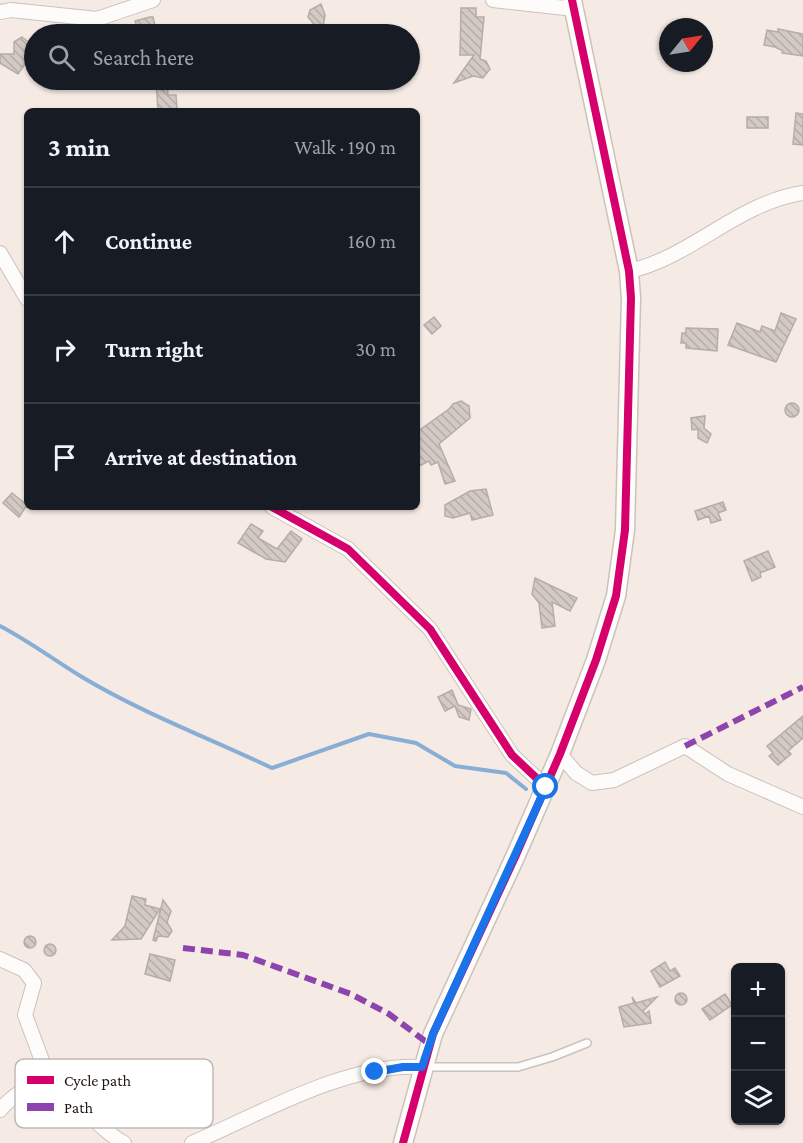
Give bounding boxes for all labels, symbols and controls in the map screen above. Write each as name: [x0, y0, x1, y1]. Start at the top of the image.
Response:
north arrow: [659, 18, 713, 72]
search box: [24, 24, 420, 90]
icon: search: [45, 41, 78, 74]
text: Search here: [93, 45, 194, 70]
text: 3 min: [48, 133, 110, 162]
text: Walk · 190 m: [294, 136, 396, 158]
icon: ahead: [48, 225, 81, 258]
text: Continue: [105, 229, 192, 254]
text: 160 m: [348, 230, 396, 252]
icon: right: [48, 333, 81, 366]
text: Turn right: [105, 337, 203, 362]
text: 30 m: [355, 338, 396, 360]
icon: arrive: [48, 441, 81, 474]
text: Arrive at destination: [105, 445, 297, 470]
route start: [532, 773, 558, 799]
map controls: [731, 963, 785, 1125]
button: +: [731, 963, 785, 1017]
button: −: [731, 1017, 785, 1071]
route end: [361, 1058, 387, 1084]
legend: [15, 1059, 213, 1128]
button: layers: [731, 1071, 785, 1125]
text: Cycle path: [64, 1072, 131, 1090]
text: Path: [64, 1099, 94, 1116]

